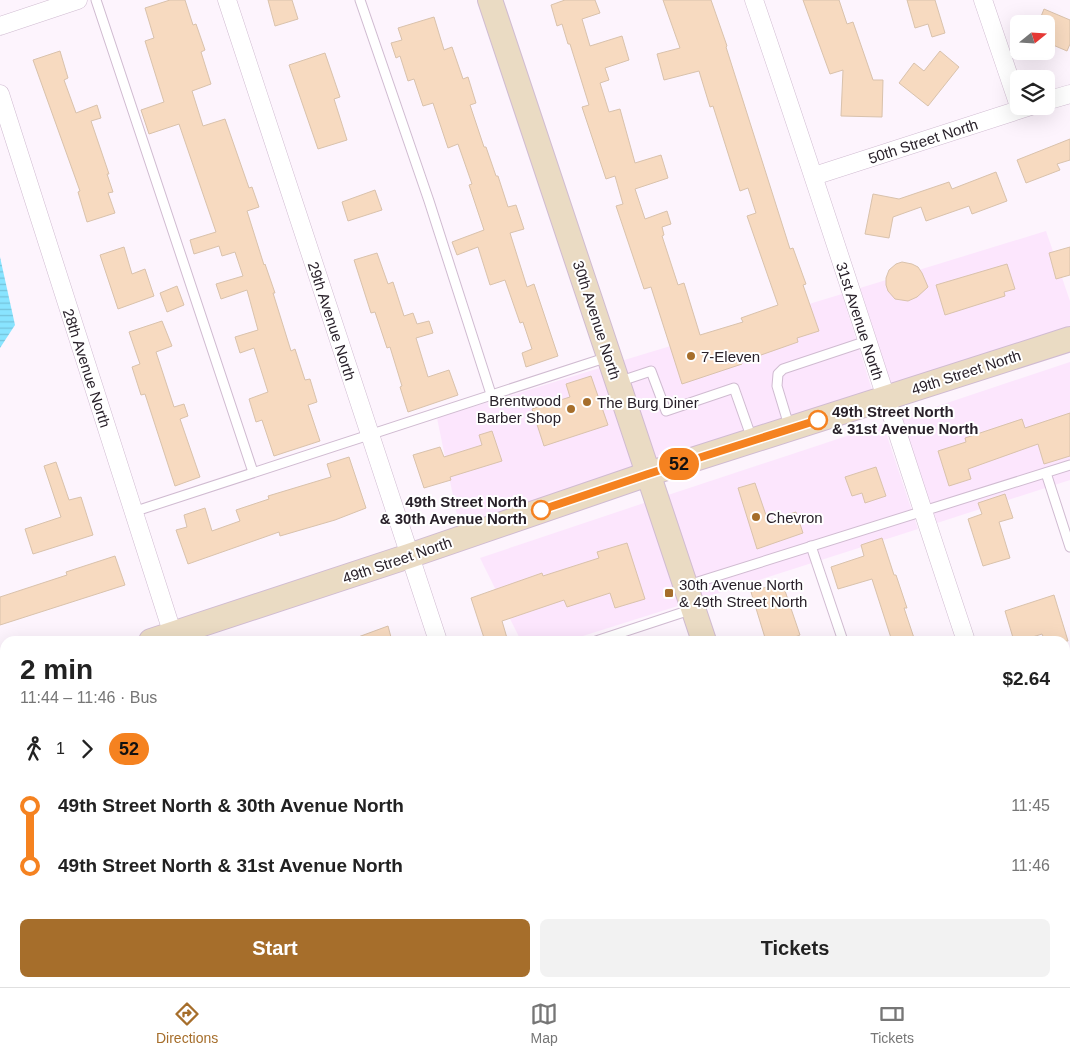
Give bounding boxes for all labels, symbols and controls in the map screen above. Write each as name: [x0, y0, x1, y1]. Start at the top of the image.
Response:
north arrow: [1010, 15, 1055, 60]
map controls: [1010, 15, 1055, 115]
button: layers: [1010, 70, 1055, 115]
street label: 50th Street North: [866, 115, 980, 167]
street label: 30th Avenue North: [570, 258, 624, 382]
street label: 29th Avenue North: [305, 259, 359, 383]
street label: 31st Avenue North: [833, 260, 887, 382]
street label: 28th Avenue North: [60, 306, 114, 430]
street label: 49th Street North: [909, 346, 1023, 398]
place label: 7-Eleven: [701, 348, 760, 365]
marker: 7-Eleven: [685, 350, 697, 362]
place label: Brentwood Barber Shop: [477, 392, 561, 426]
place label: The Burg Diner: [597, 394, 699, 411]
marker: The Burg Diner: [581, 396, 593, 408]
marker: Brentwood Barber Shop: [565, 403, 577, 415]
place label: 49th Street North & 31st Avenue North: [832, 403, 978, 437]
marker: 49th Street North & 31st Avenue North: [808, 410, 828, 430]
line badge: 52: [656, 448, 702, 480]
text: 52: [669, 454, 689, 474]
place label: 49th Street North & 30th Avenue North: [380, 493, 527, 527]
marker: 49th Street North & 30th Avenue North: [531, 500, 551, 520]
place label: Chevron: [766, 509, 823, 526]
marker: Chevron: [750, 511, 762, 523]
street label: 49th Street North: [340, 533, 454, 587]
place label: 30th Avenue North & 49th Street North: [679, 576, 807, 610]
marker: 30th Avenue North & 49th Street North: [663, 587, 675, 599]
text: 2 min: [20, 654, 93, 685]
text: $2.64: [1002, 668, 1050, 689]
text: 11:44 – 11:46 · Bus: [20, 689, 157, 706]
icon: walk: [20, 735, 48, 763]
icon: forward: [73, 735, 101, 763]
text: 52: [119, 739, 139, 759]
text: 1: [56, 740, 65, 757]
text: 49th Street North & 30th Avenue North: [58, 795, 404, 816]
text: 11:45: [1011, 797, 1050, 814]
text: 49th Street North & 31st Avenue North: [58, 855, 403, 876]
text: 11:46: [1011, 857, 1050, 874]
button: Start: [20, 919, 530, 977]
button: Tickets: [540, 919, 1050, 977]
tab: Directions: [156, 1000, 218, 1046]
tab: Map: [530, 1000, 558, 1046]
tab: Tickets: [870, 1000, 914, 1046]

